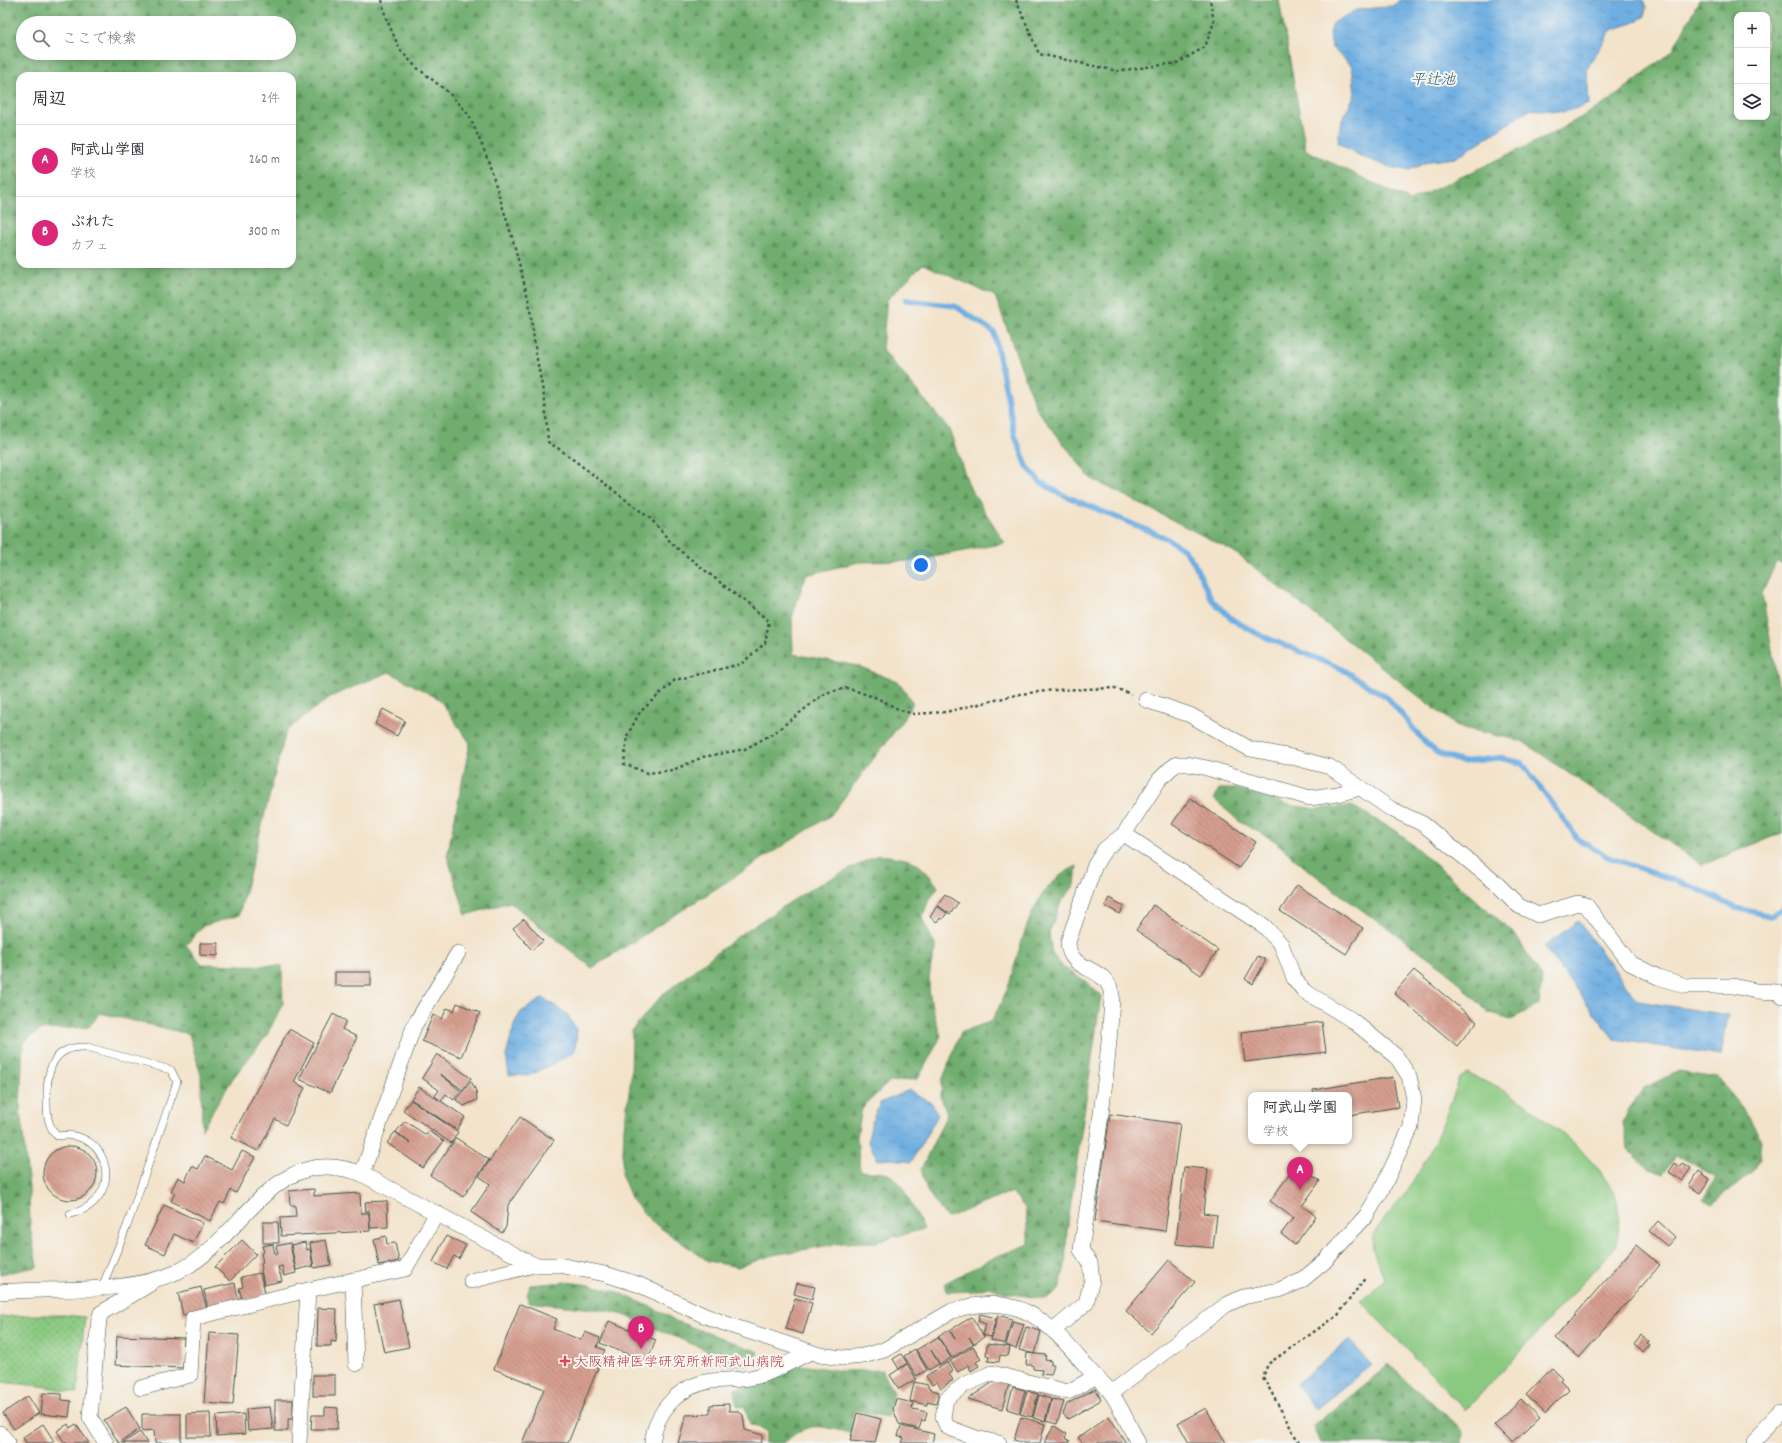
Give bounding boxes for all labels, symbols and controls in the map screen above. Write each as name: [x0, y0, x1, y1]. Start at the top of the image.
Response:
map controls: [1734, 12, 1770, 120]
button: +: [1734, 12, 1770, 48]
search box: [16, 16, 296, 60]
icon: search: [30, 27, 52, 49]
text: ここで検索: [62, 29, 137, 51]
button: −: [1734, 48, 1770, 84]
water label: 平辻池: [1410, 70, 1456, 92]
button: layers: [1734, 84, 1770, 120]
text: 周辺: [32, 89, 66, 113]
text: 2件: [261, 90, 280, 109]
text: 阿武山学園: [70, 140, 145, 162]
text: A: [41, 151, 49, 170]
text: 260 m: [249, 151, 280, 170]
text: 学校: [70, 165, 96, 184]
text: ぷれた: [70, 212, 115, 234]
text: B: [42, 223, 48, 242]
text: 300 m: [248, 223, 280, 242]
text: カフェ: [70, 237, 109, 256]
your location: [911, 555, 931, 575]
popup: [1248, 1092, 1352, 1144]
text: 阿武山学園: [1262, 1098, 1338, 1120]
text: 学校: [1262, 1123, 1289, 1142]
pin: A: [1287, 1157, 1313, 1190]
pin: B: [628, 1316, 654, 1349]
place label: 大阪精神医学研究所新阿武山病院: [574, 1353, 784, 1373]
marker: 大阪精神医学研究所新阿武山病院: [559, 1355, 571, 1367]

